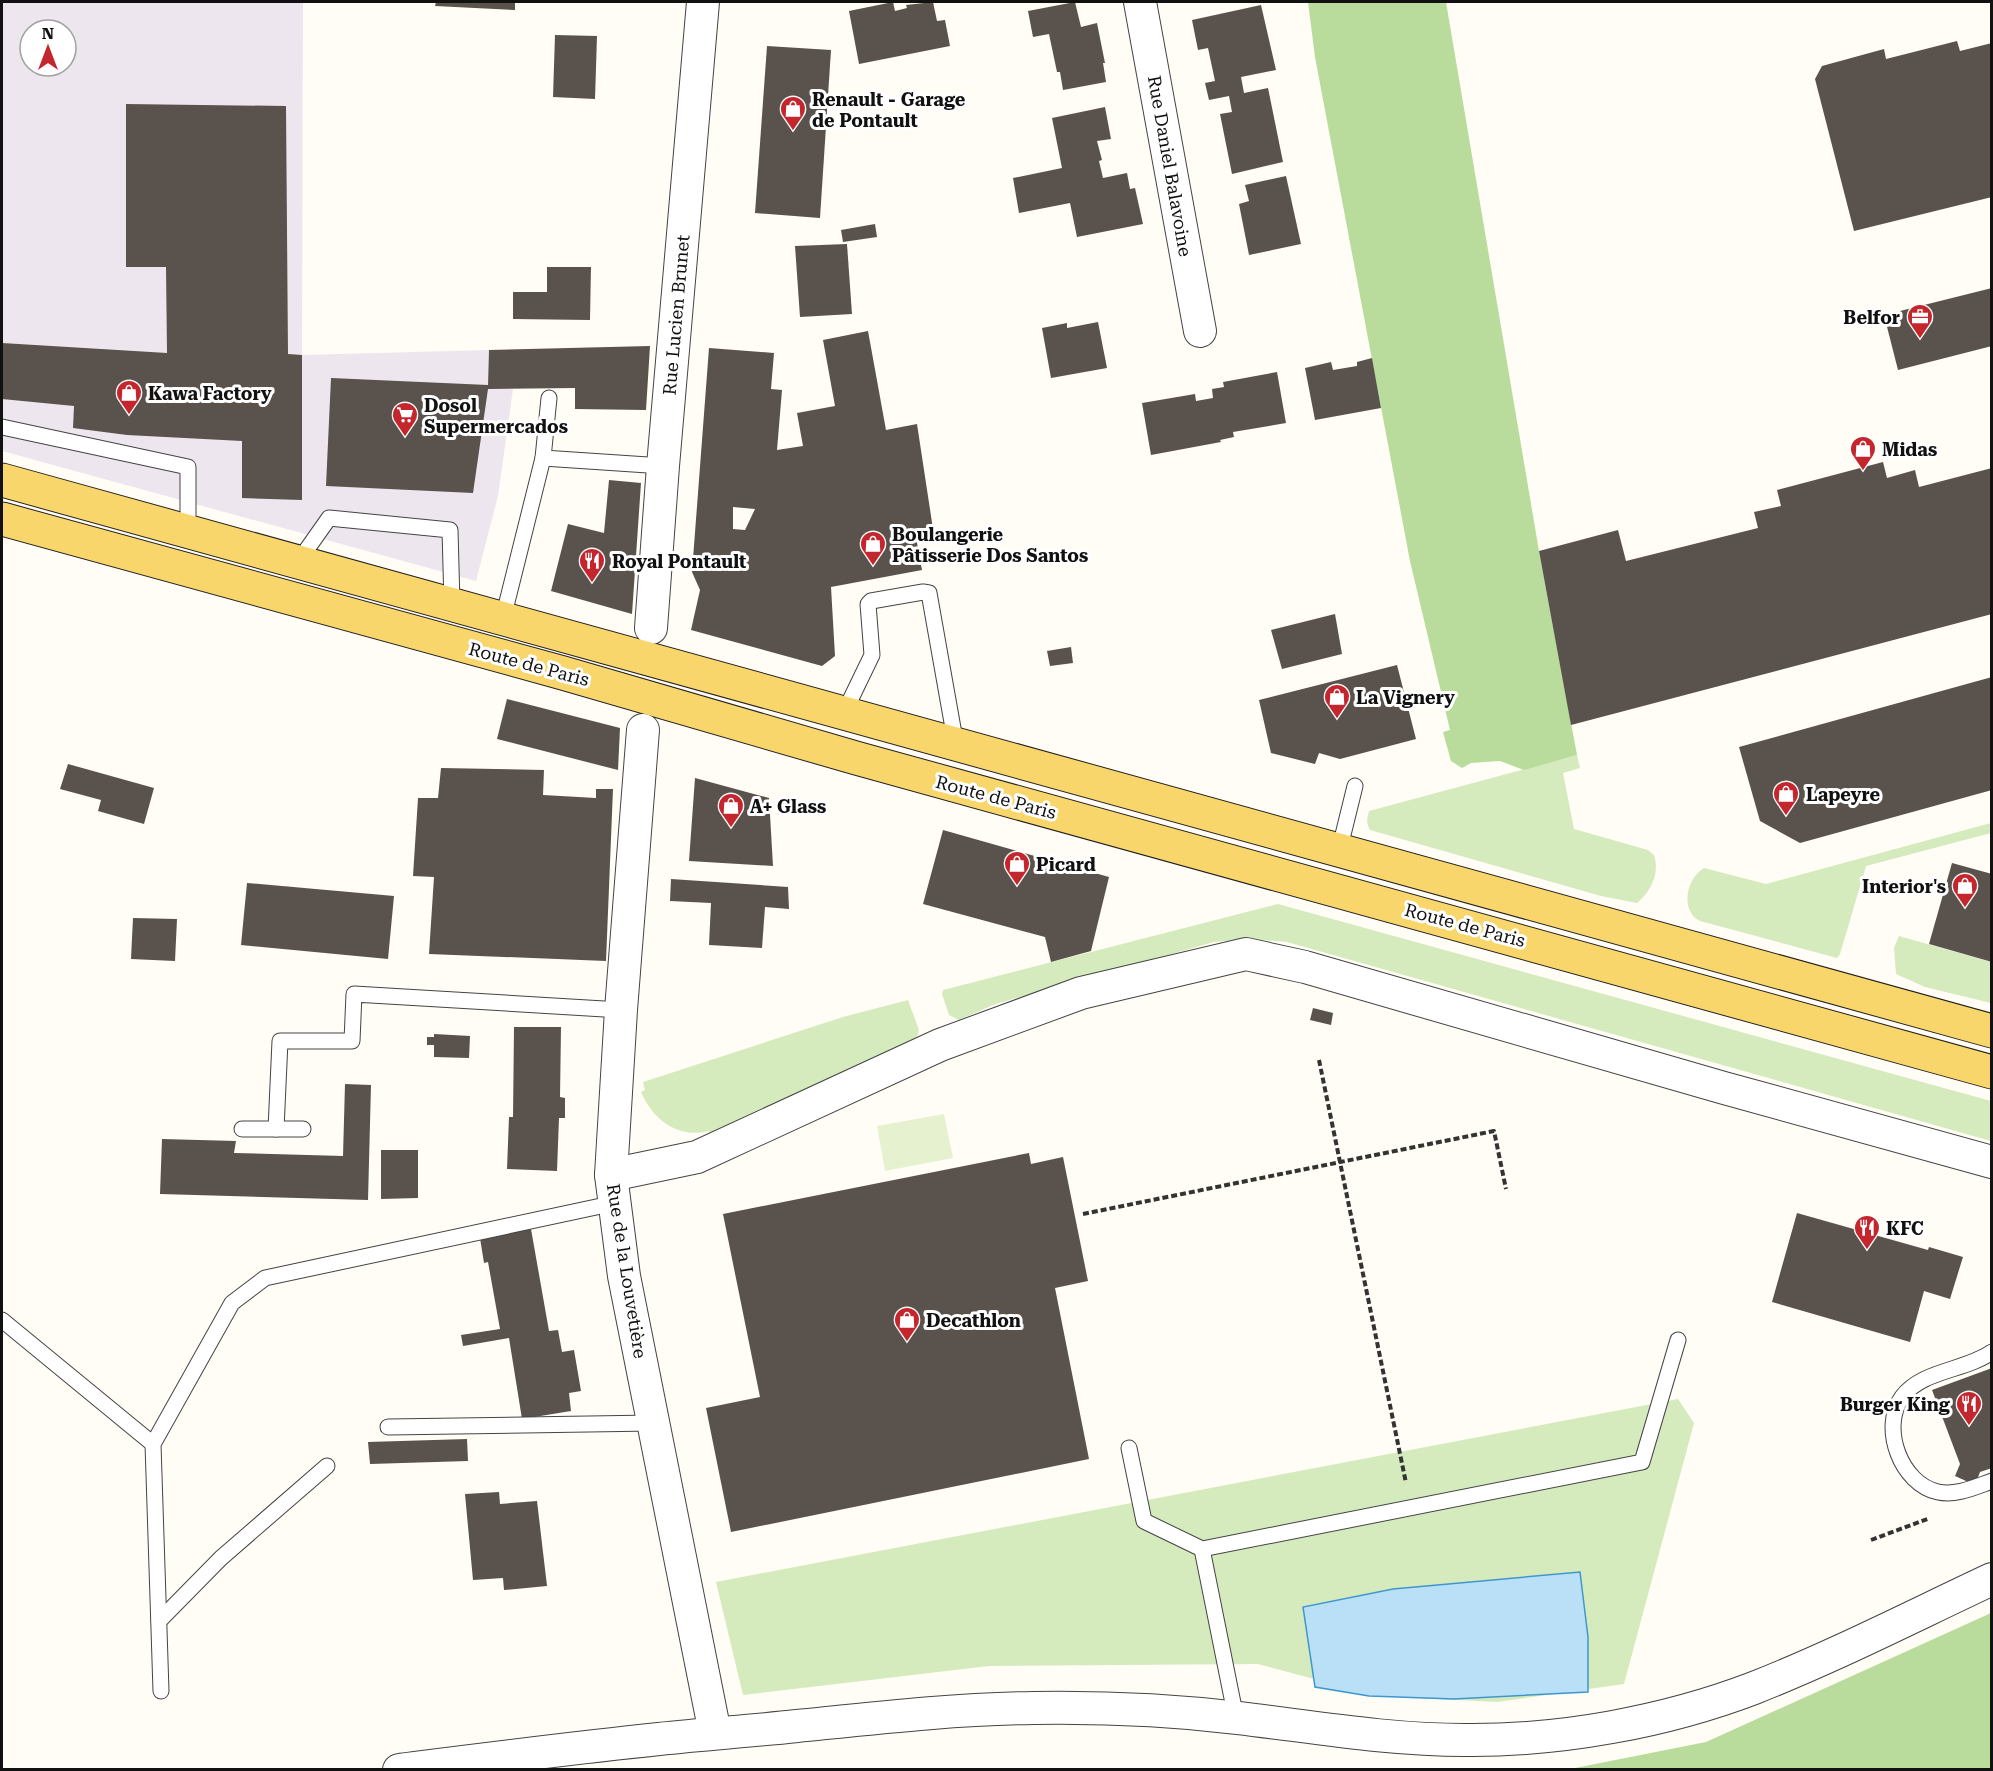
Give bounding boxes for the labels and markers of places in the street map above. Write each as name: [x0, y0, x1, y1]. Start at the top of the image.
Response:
place label: Renault - Garage de Pontault: [812, 89, 966, 131]
shop icon: Renault - Garage de Pontault: [778, 94, 808, 132]
office icon: Belfor: [1905, 302, 1935, 340]
place label: Belfor: [1843, 307, 1900, 328]
shop icon: Kawa Factory: [114, 378, 144, 416]
place label: Kawa Factory: [148, 383, 272, 404]
place label: Dosol Supermercados: [424, 395, 568, 437]
supermarket icon: Dosol Supermercados: [390, 400, 420, 438]
shop icon: Midas: [1848, 434, 1878, 472]
place label: Midas: [1882, 439, 1937, 460]
place label: Boulangerie Pâtisserie Dos Santos: [892, 524, 1088, 566]
shop icon: Boulangerie Pâtisserie Dos Santos: [858, 529, 888, 567]
restaurant icon: Royal Pontault: [577, 546, 607, 584]
place label: Royal Pontault: [612, 551, 746, 572]
shop icon: La Vignery: [1322, 682, 1352, 720]
place label: La Vignery: [1356, 687, 1455, 708]
shop icon: Lapeyre: [1771, 779, 1801, 817]
place label: Lapeyre: [1806, 784, 1881, 805]
shop icon: A+ Glass: [716, 791, 746, 829]
place label: A+ Glass: [750, 796, 826, 817]
shop icon: Picard: [1002, 849, 1032, 887]
place label: Picard: [1036, 854, 1096, 875]
shop icon: Interior's: [1950, 871, 1980, 909]
place label: Interior's: [1862, 876, 1946, 897]
restaurant icon: KFC: [1852, 1213, 1882, 1251]
place label: KFC: [1886, 1218, 1924, 1239]
shop icon: Decathlon: [892, 1305, 922, 1343]
place label: Decathlon: [926, 1310, 1021, 1331]
restaurant icon: Burger King: [1954, 1389, 1984, 1427]
place label: Burger King: [1840, 1394, 1951, 1415]

